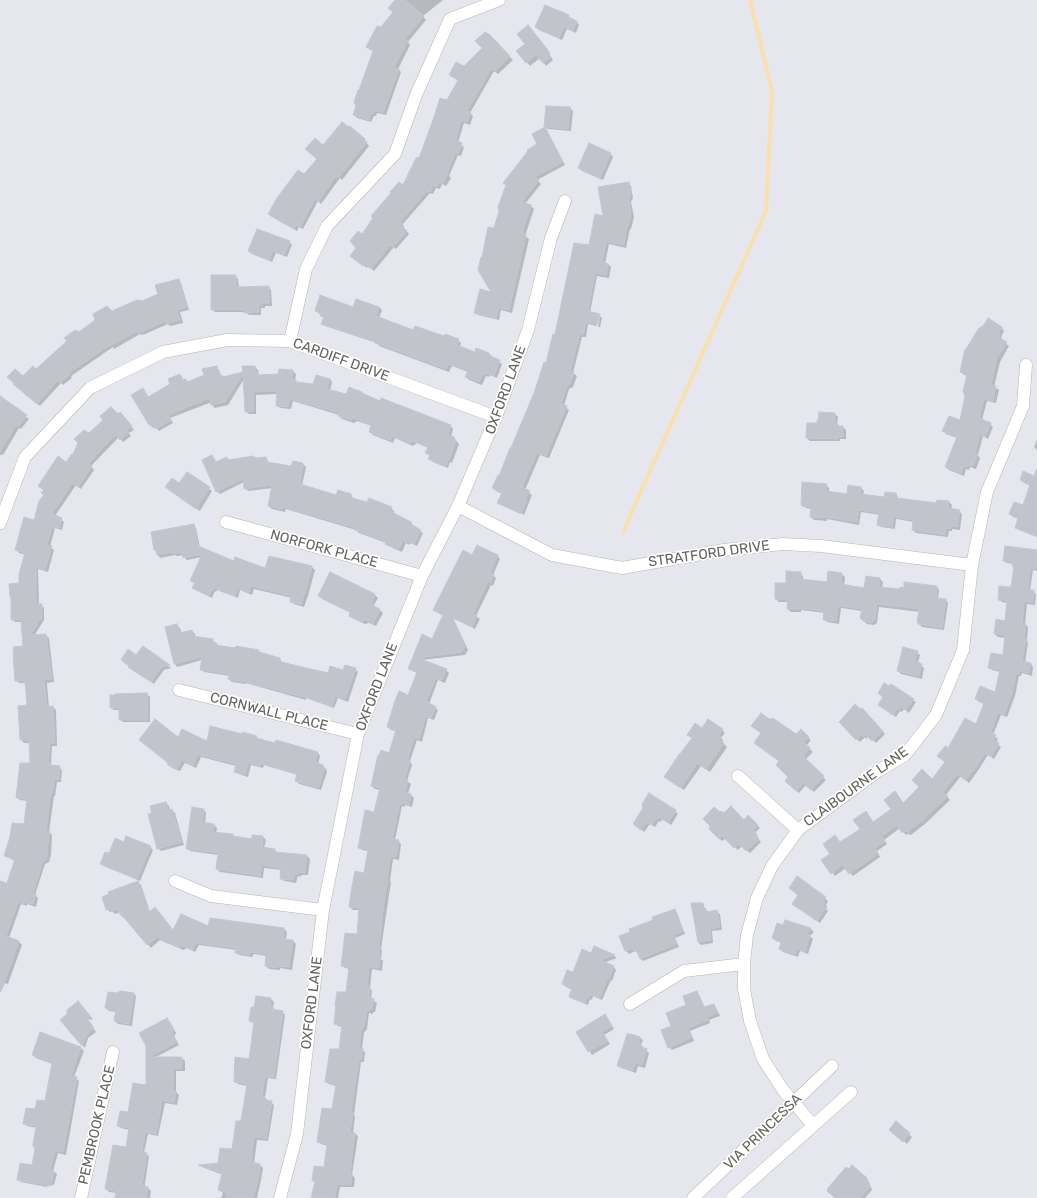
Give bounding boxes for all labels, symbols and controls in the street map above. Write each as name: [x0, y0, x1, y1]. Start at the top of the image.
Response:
street label: CARDIFF DRIVE: [291, 335, 391, 385]
street label: OXFORD LANE: [482, 343, 530, 437]
street label: NORFORK PLACE: [268, 527, 380, 571]
street label: STRATFORD DRIVE: [647, 537, 771, 571]
street label: OXFORD LANE: [352, 640, 402, 734]
street label: CORNWALL PLACE: [208, 689, 330, 735]
street label: CLAIBOURNE LANE: [800, 743, 912, 831]
street label: OXFORD LANE: [298, 956, 326, 1050]
street label: PEMBROOK PLACE: [75, 1064, 119, 1186]
street label: VIA PRINCESSA: [720, 1091, 806, 1173]

